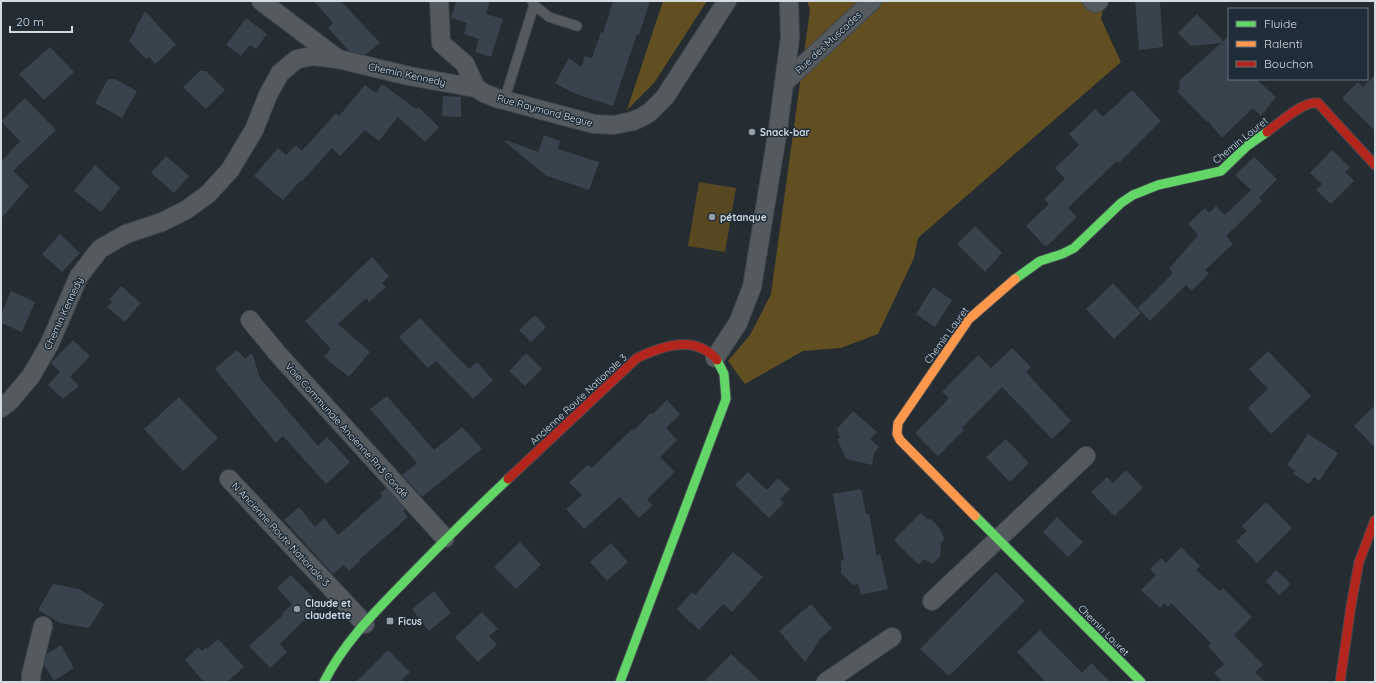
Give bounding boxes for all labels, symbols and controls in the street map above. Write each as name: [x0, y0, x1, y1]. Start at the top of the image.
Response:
scale bar: [10, 8, 72, 34]
street label: Rue des Muscades: [792, 8, 864, 76]
legend: [1228, 8, 1368, 80]
text: 20 m: [16, 14, 44, 29]
text: Fluide: [1264, 16, 1297, 31]
text: Ralenti: [1264, 36, 1302, 51]
text: Bouchon: [1264, 56, 1313, 71]
street label: Chemin Kennedy: [367, 60, 447, 89]
street label: Rue Raymond Begue: [496, 91, 594, 130]
street label: Chemin Lauret: [1210, 114, 1271, 167]
place label: Snack-bar: [760, 126, 811, 139]
marker: Snack-bar: [747, 127, 757, 137]
place label: pétanque: [720, 211, 767, 224]
marker: pétanque: [707, 212, 717, 222]
street label: Chemin Kennedy: [41, 275, 86, 352]
street label: Chemin Lauret: [921, 304, 972, 366]
street label: Ancienne Route Nationale 3: [527, 351, 630, 448]
street label: Voie Communale Ancienne Rn3 Condé: [282, 360, 411, 501]
street label: N Ancienne Route Nationale 3: [229, 480, 332, 589]
place label: Claude et claudette: [305, 597, 351, 622]
street label: Chemin Lauret: [1075, 602, 1132, 659]
marker: Claude et claudette: [292, 604, 302, 614]
place label: Ficus: [398, 615, 422, 628]
marker: Ficus: [385, 616, 395, 626]

